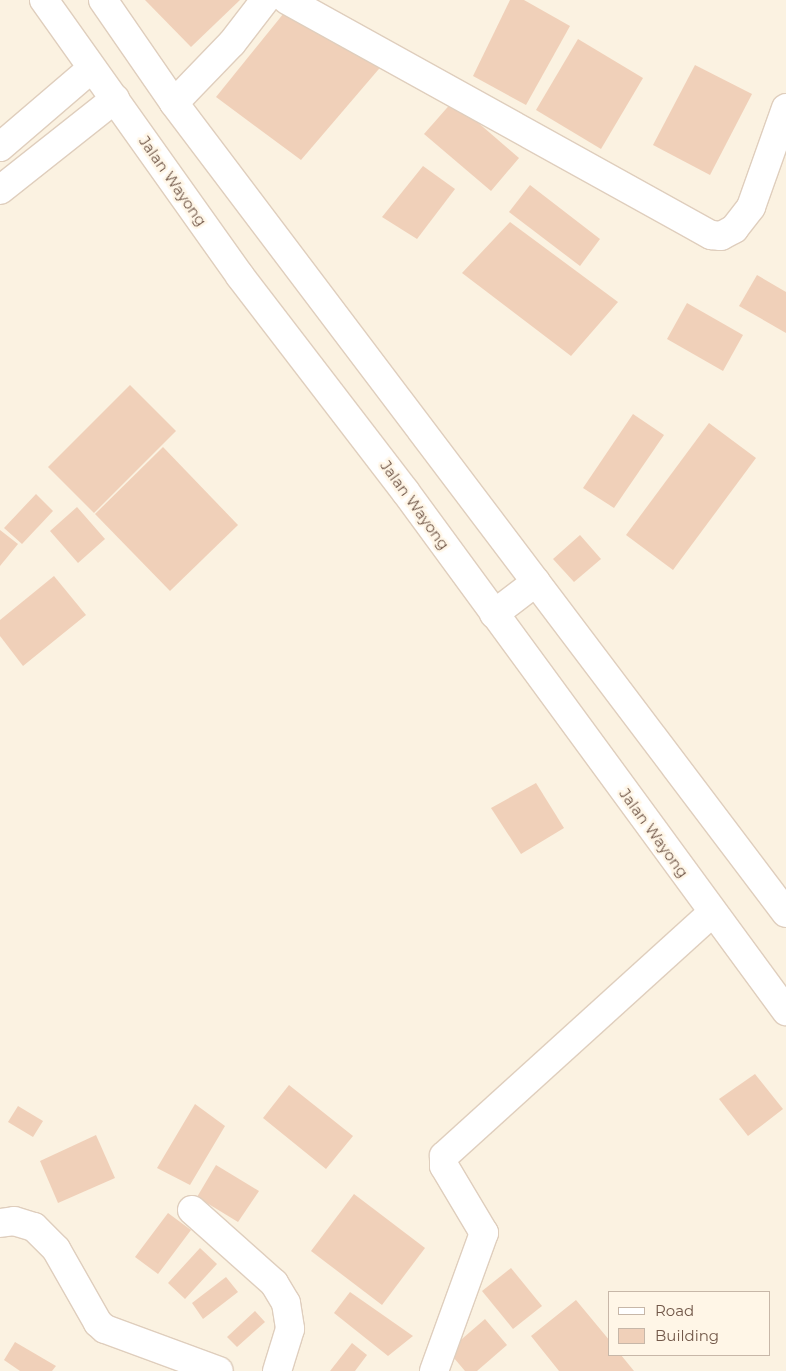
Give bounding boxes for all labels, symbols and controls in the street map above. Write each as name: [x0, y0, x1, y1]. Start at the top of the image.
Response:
street label: Jalan Wayong: [135, 133, 211, 229]
street label: Jalan Wayong: [377, 457, 453, 553]
street label: Jalan Wayong: [616, 785, 692, 881]
legend: [608, 1291, 771, 1356]
text: Road: [655, 1301, 694, 1320]
text: Building: [655, 1326, 719, 1345]

